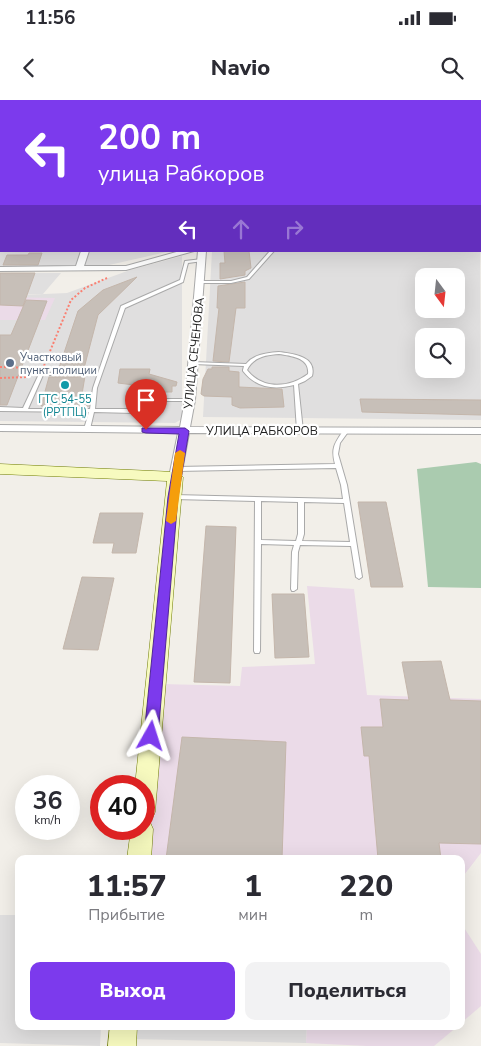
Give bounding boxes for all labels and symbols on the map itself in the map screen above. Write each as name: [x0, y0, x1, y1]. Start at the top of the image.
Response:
north arrow: [415, 268, 465, 318]
street label: УЛИЦА СЕЧЕНОВА: [180, 296, 208, 411]
place label: Участковый пункт полиции: [19, 350, 97, 378]
marker: Участковый пункт полиции: [4, 357, 16, 369]
marker: ГТС 54-55 (РРТПЦ): [59, 379, 71, 391]
pin: [125, 379, 167, 430]
place label: ГТС 54-55 (РРТПЦ): [38, 392, 92, 420]
street label: УЛИЦА РАБКОРОВ: [205, 423, 318, 439]
position arrow: [124, 709, 176, 761]
speed limit sign: 40: [90, 775, 155, 840]

